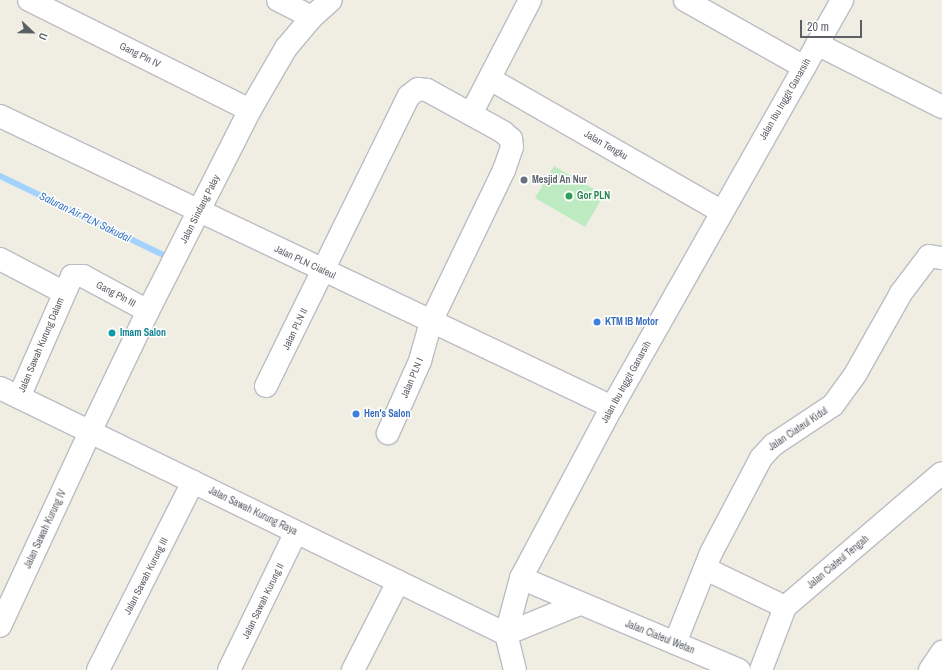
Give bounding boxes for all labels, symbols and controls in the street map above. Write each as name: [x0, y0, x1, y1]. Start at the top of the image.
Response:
north arrow: [12, 12, 52, 52]
scale bar: [802, 12, 864, 38]
text: 20 m: [807, 19, 829, 35]
text: U: [35, 31, 51, 42]
street label: Gang Pln IV: [117, 40, 163, 70]
street label: Jalan Ibu Inggit Ganarsih: [757, 56, 813, 142]
street label: Jalan Tengku: [582, 128, 630, 162]
street label: Jalan Sindang Palay: [178, 173, 222, 245]
place label: Mesjid An Nur: [532, 174, 587, 186]
marker: Mesjid An Nur: [519, 175, 529, 185]
water label: Saluran Air PLN Sakudal: [37, 189, 133, 245]
place label: Gor PLN: [577, 190, 610, 202]
marker: Gor PLN: [564, 191, 574, 201]
street label: Jalan PLN Ciateul: [273, 243, 337, 281]
street label: Gang Pln III: [94, 279, 138, 309]
street label: Jalan Sawah Kurung Dalam: [16, 296, 66, 394]
street label: Jalan PLN II: [280, 306, 310, 352]
place label: KTM IB Motor: [605, 316, 658, 328]
marker: KTM IB Motor: [592, 317, 602, 327]
place label: Imam Salon: [120, 327, 166, 339]
marker: Imam Salon: [107, 328, 117, 338]
street label: Jalan Ibu Inggit Ganarsih: [598, 339, 654, 425]
street label: Jalan PLN I: [398, 356, 426, 400]
street label: Jalan Ciateul Kidul: [766, 405, 830, 453]
place label: Hen's Salon: [364, 408, 411, 420]
marker: Hen's Salon: [351, 409, 361, 419]
street label: Jalan Sawah Kurung Raya: [207, 484, 299, 538]
street label: Jalan Sawah Kurung IV: [21, 488, 69, 570]
street label: Jalan Ciateul Tengah: [805, 533, 871, 591]
street label: Jalan Sawah Kurung III: [121, 536, 171, 616]
street label: Jalan Sawah Kurung II: [240, 561, 286, 641]
street label: Jalan Ciateul Wetan: [624, 618, 696, 656]

